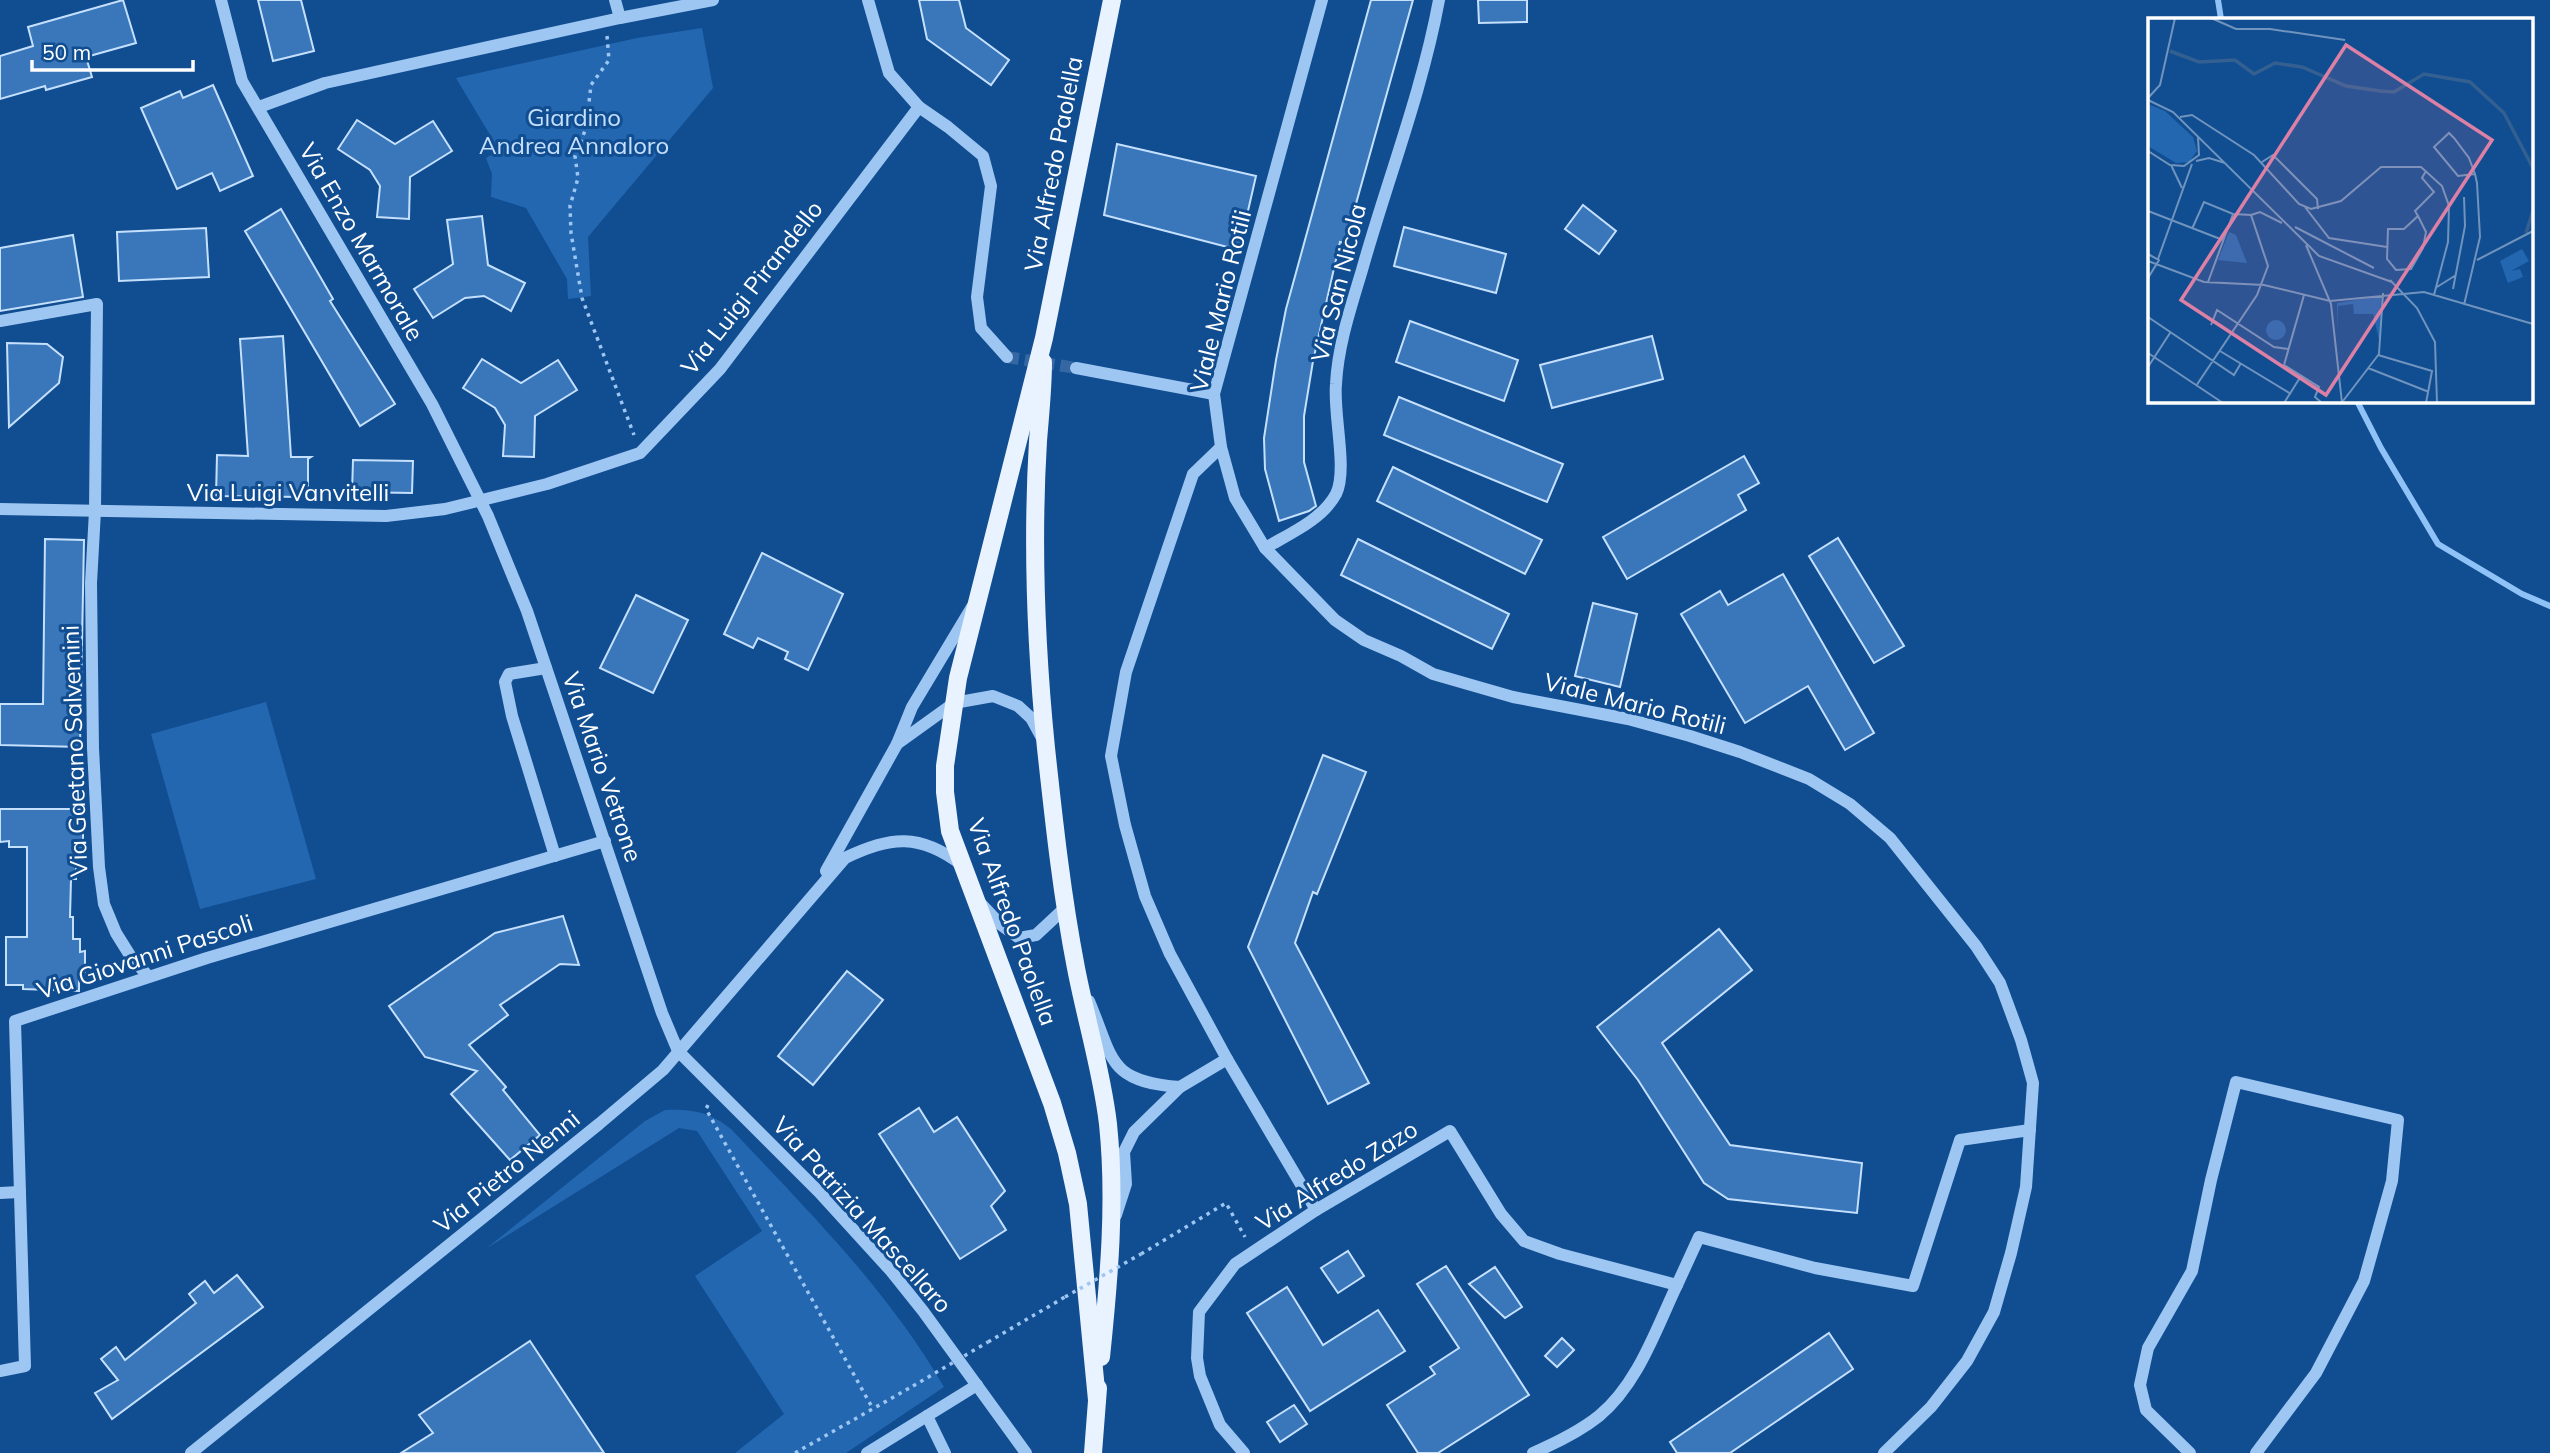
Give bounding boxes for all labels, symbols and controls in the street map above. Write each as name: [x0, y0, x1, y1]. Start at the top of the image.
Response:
inset map: [2148, 18, 2532, 402]
scale bar: [32, 28, 192, 72]
text: 50 m: [42, 39, 91, 65]
street label: Via Alfredo Paolella: [1017, 54, 1089, 274]
park label: Giardino Andrea Annaloro: [479, 102, 669, 160]
street label: Via Enzo Marmorale: [293, 137, 431, 346]
street label: Via Luigi Pirandello: [674, 194, 829, 381]
street label: Via San Nicola: [1304, 201, 1372, 365]
street label: Viale Mario Rotili: [1183, 207, 1257, 395]
street label: Via Luigi Vanvitelli: [187, 477, 389, 507]
street label: Via Gaetano Salvemini: [55, 624, 93, 878]
street label: Viale Mario Rotili: [1541, 666, 1729, 740]
street label: Via Mario Vetrone: [556, 668, 649, 865]
street label: Via Alfredo Paolella: [962, 814, 1064, 1029]
street label: Via Giovanni Pascoli: [33, 907, 256, 1005]
street label: Via Pietro Nenni: [427, 1103, 585, 1239]
street label: Via Patrizia Mascellaro: [767, 1110, 959, 1319]
street label: Via Alfredo Zazo: [1250, 1113, 1423, 1237]

